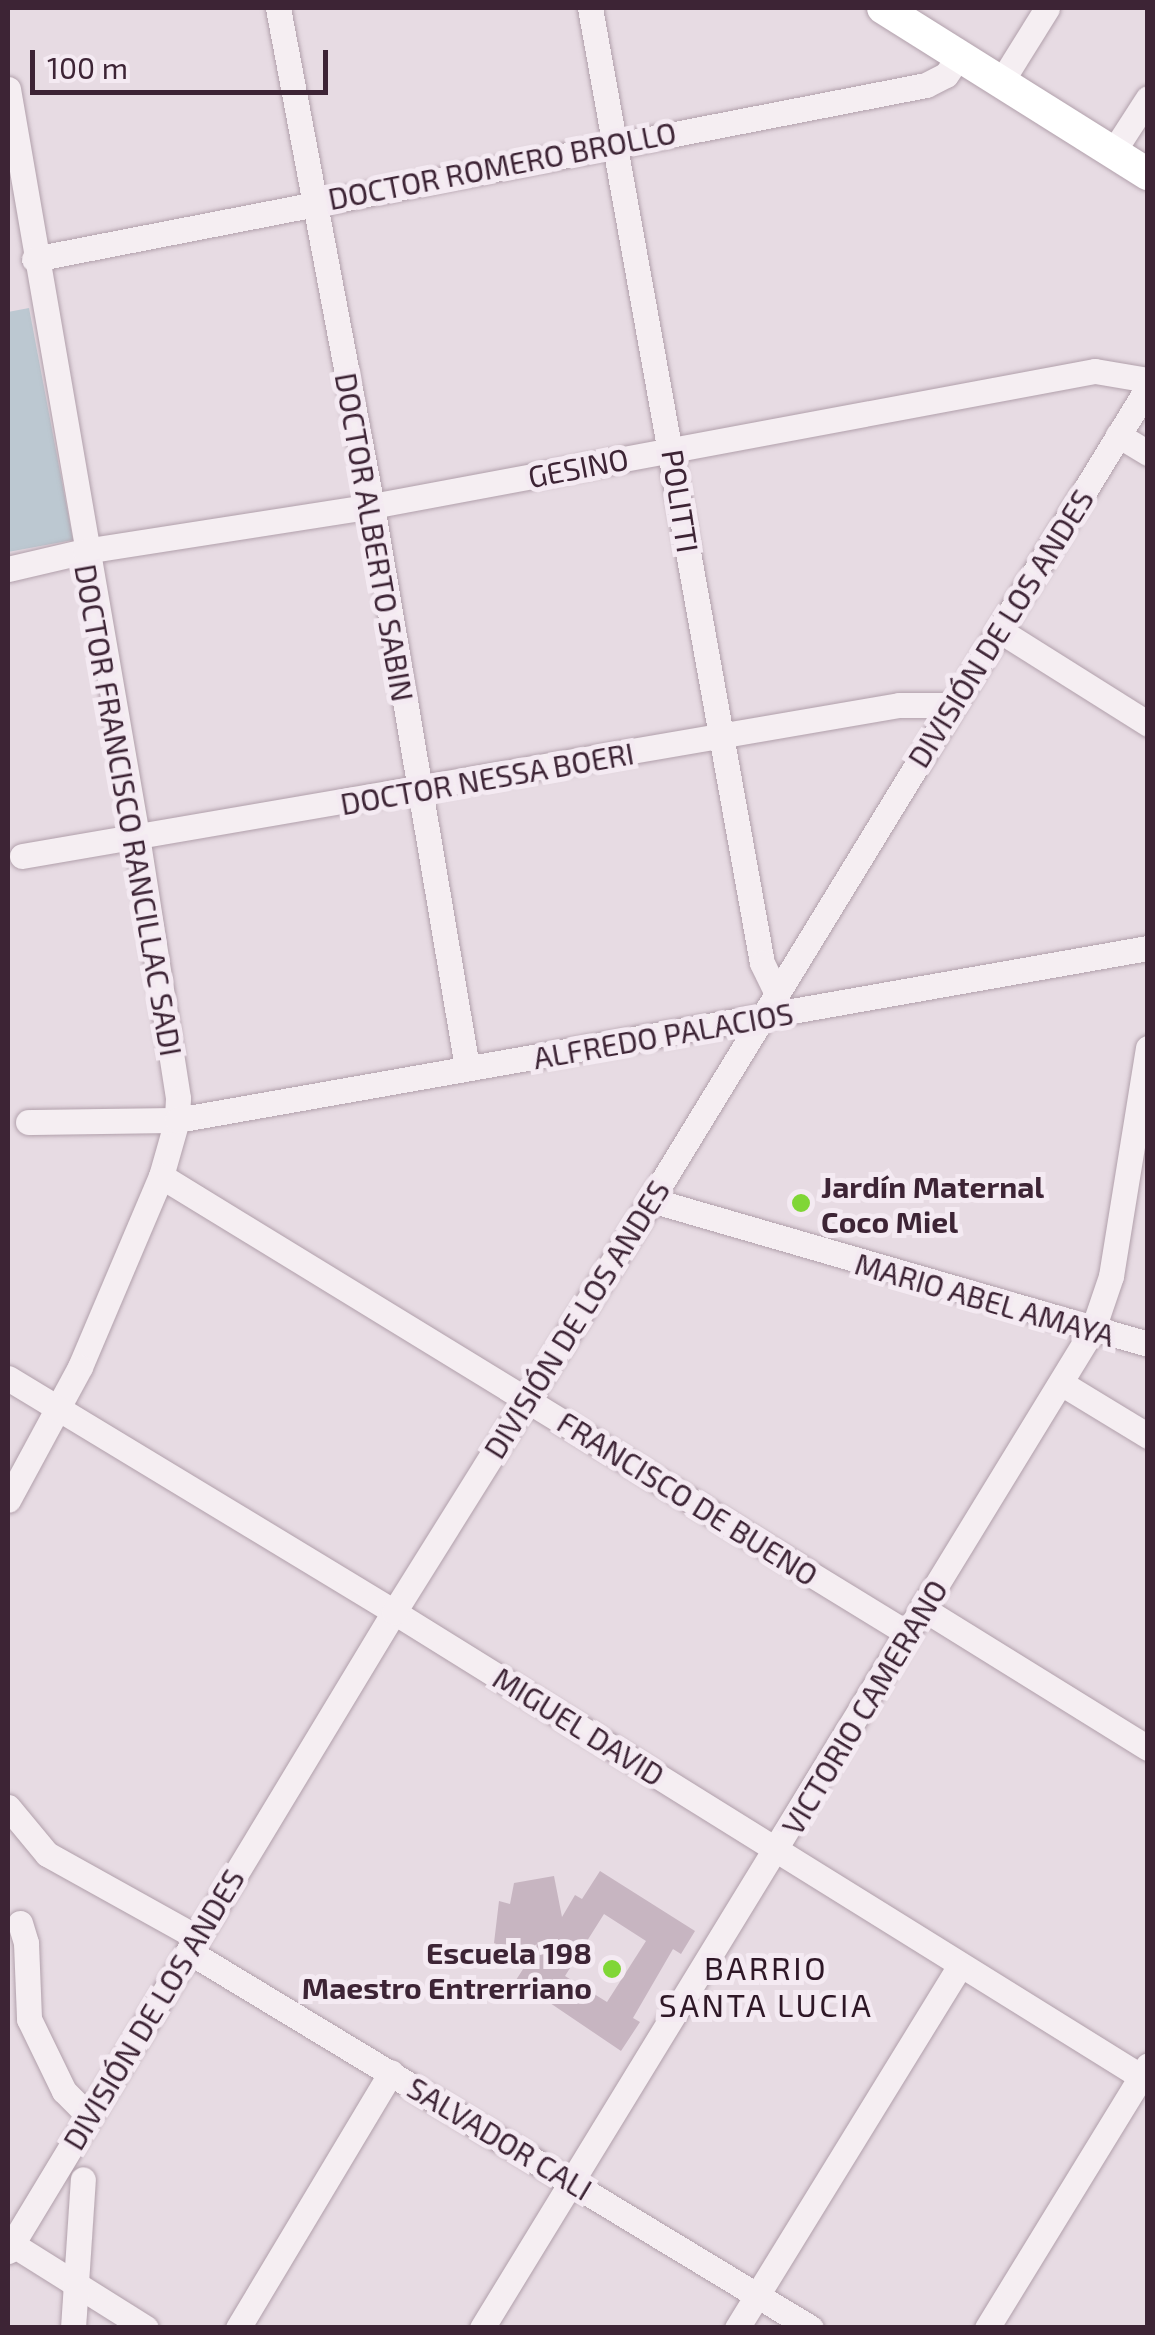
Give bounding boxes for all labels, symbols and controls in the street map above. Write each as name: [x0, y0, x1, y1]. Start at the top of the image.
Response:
scale bar: [35, 30, 332, 92]
text: 100 m: [47, 49, 128, 85]
street label: DOCTOR ROMERO BROLLO: [325, 114, 679, 216]
street label: DOCTOR ALBERTO SABIN: [328, 369, 422, 705]
street label: GESINO: [525, 440, 631, 494]
street label: POLITTI: [655, 447, 707, 555]
street label: DIVISIÓN DE LOS ANDES: [899, 482, 1101, 774]
street label: DOCTOR FRANCISCO RANCILLAC SADI: [68, 561, 190, 1059]
street label: DOCTOR NESSA BOERI: [337, 734, 637, 822]
street label: ALFREDO PALACIOS: [530, 994, 796, 1076]
place label: Jardín Maternal Coco Miel: [821, 1168, 1044, 1238]
street label: DIVISIÓN DE LOS ANDES: [475, 1173, 677, 1465]
marker: Jardín Maternal Coco Miel: [790, 1192, 812, 1214]
street label: MARIO ABEL AMAYA: [850, 1244, 1120, 1354]
street label: FRANCISCO DE BUENO: [551, 1403, 825, 1593]
street label: VICTORIO CAMERANO: [774, 1573, 954, 1841]
street label: MIGUEL DAVID: [487, 1659, 671, 1793]
street label: DIVISIÓN DE LOS ANDES: [55, 1862, 251, 2156]
place label: Escuela 198 Maestro Entrerriano: [302, 1934, 592, 2004]
district label: BARRIO SANTA LUCIA: [658, 1949, 874, 2024]
marker: Escuela 198 Maestro Entrerriano: [601, 1958, 623, 1980]
street label: SALVADOR CALI: [401, 2069, 599, 2207]

